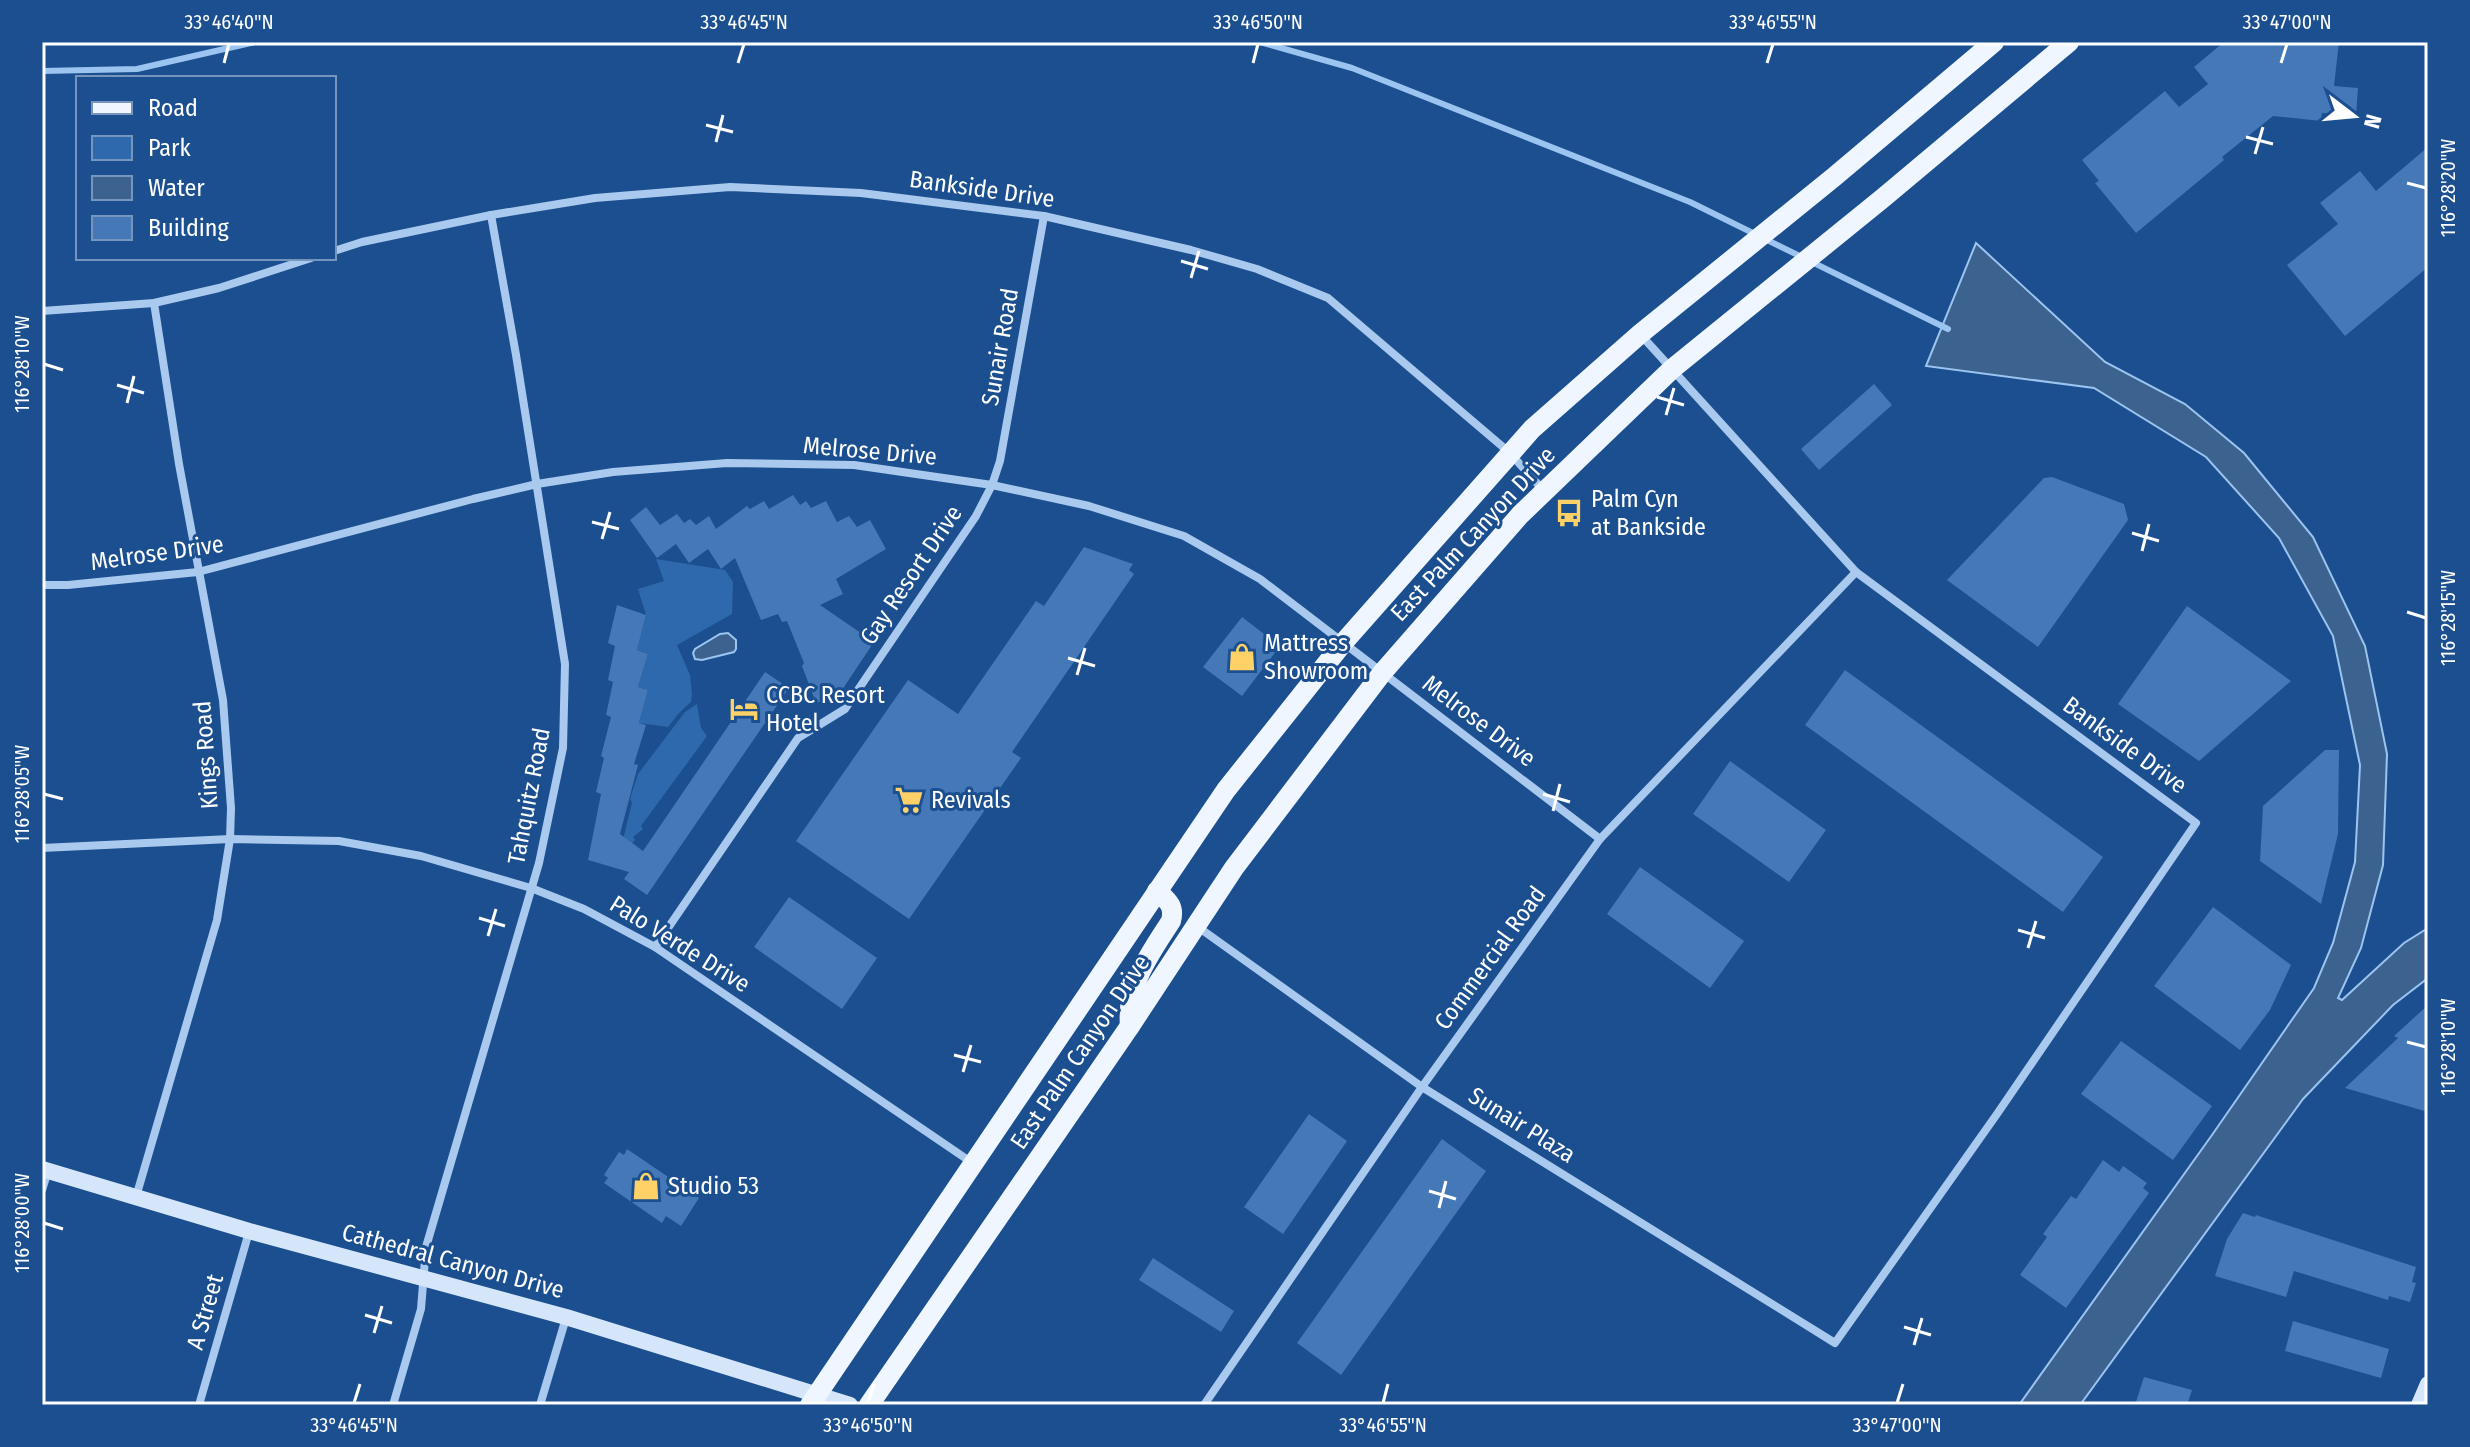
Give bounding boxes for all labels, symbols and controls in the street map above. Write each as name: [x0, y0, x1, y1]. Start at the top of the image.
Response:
text: 33°46'40"N: [184, 10, 274, 34]
text: 33°46'45"N: [700, 10, 788, 34]
text: 33°46'50"N: [1213, 10, 1303, 34]
text: 33°46'55"N: [1729, 10, 1817, 34]
text: 33°47'00"N: [2242, 10, 2332, 34]
legend: [76, 76, 336, 260]
north arrow: [2314, 76, 2394, 156]
text: Road: [148, 94, 198, 122]
text: N: [2358, 111, 2388, 131]
text: Park: [148, 134, 191, 162]
text: 116°28'20"W: [2436, 139, 2460, 237]
street label: Bankside Drive: [908, 165, 1056, 213]
text: Water: [148, 174, 205, 202]
text: Building: [148, 214, 230, 242]
street label: Sunair Road: [976, 286, 1024, 408]
text: 116°28'10"W: [10, 315, 34, 413]
street label: Melrose Drive: [802, 431, 938, 471]
street label: East Palm Canyon Drive: [1385, 441, 1561, 627]
place label: Palm Cyn at Bankside: [1591, 485, 1706, 541]
bus stop icon: Palm Cyn at Bankside: [1554, 498, 1584, 528]
street label: Gay Resort Drive: [854, 500, 968, 650]
street label: Melrose Drive: [89, 530, 225, 576]
text: 116°28'15"W: [2436, 570, 2460, 666]
place label: Mattress Showroom: [1264, 629, 1368, 685]
shop icon: Mattress Showroom: [1227, 642, 1257, 672]
street label: Melrose Drive: [1417, 669, 1541, 773]
place label: CCBC Resort Hotel: [766, 681, 885, 737]
street label: Bankside Drive: [2058, 691, 2192, 799]
hotel icon: CCBC Resort Hotel: [729, 694, 759, 724]
street label: Kings Road: [188, 700, 224, 810]
street label: Tahquitz Road: [502, 725, 556, 867]
text: 116°28'05"W: [10, 745, 34, 843]
supermarket icon: Revivals: [894, 785, 924, 815]
place label: Revivals: [931, 786, 1011, 814]
street label: Commercial Road: [1429, 881, 1551, 1035]
street label: Palo Verde Drive: [605, 890, 755, 998]
street label: East Palm Canyon Drive: [1005, 950, 1155, 1154]
text: 116°28'10"W: [2436, 998, 2460, 1096]
street label: Sunair Plaza: [1464, 1081, 1580, 1169]
shop icon: Studio 53: [631, 1171, 661, 1201]
place label: Studio 53: [668, 1172, 759, 1200]
text: 116°28'00"W: [10, 1173, 34, 1273]
street label: Cathedral Canyon Drive: [339, 1218, 567, 1304]
street label: A Street: [181, 1271, 229, 1353]
text: 33°46'45"N: [310, 1413, 398, 1437]
text: 33°46'50"N: [823, 1413, 913, 1437]
text: 33°46'55"N: [1339, 1413, 1427, 1437]
text: 33°47'00"N: [1852, 1413, 1942, 1437]

